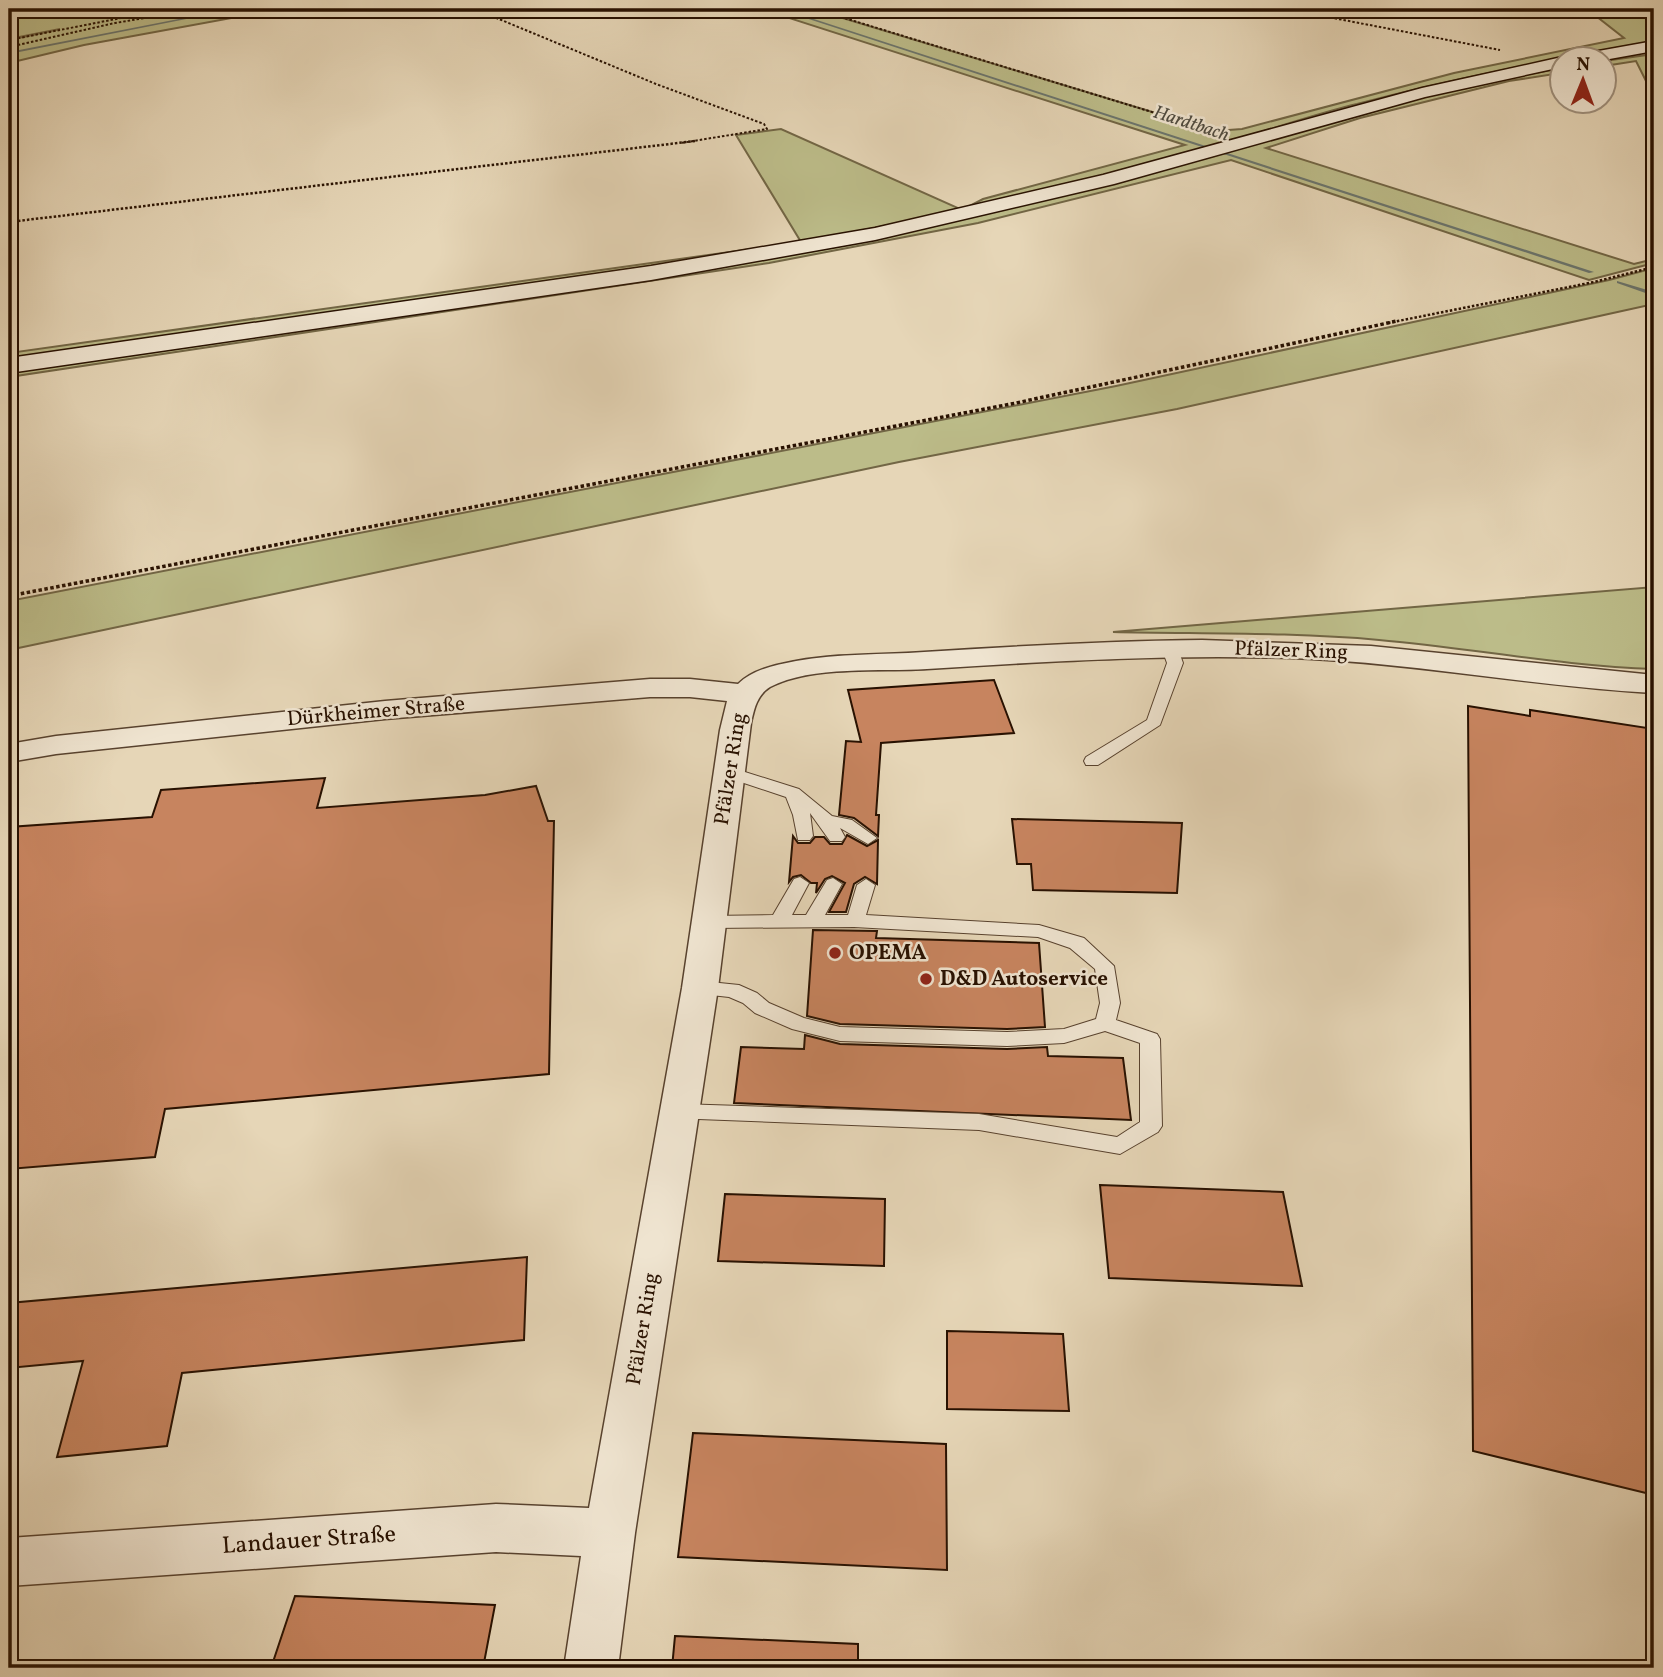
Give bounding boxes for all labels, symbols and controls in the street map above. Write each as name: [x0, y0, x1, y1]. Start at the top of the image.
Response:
north arrow: [1548, 46, 1618, 116]
text: N: [1576, 52, 1591, 78]
water label: Hardtbach: [1150, 100, 1232, 148]
street label: Pfälzer Ring: [1234, 635, 1348, 667]
street label: Dürkheimer Straße: [286, 690, 466, 734]
street label: Pfälzer Ring: [708, 710, 754, 828]
place label: OPEMA: [849, 939, 927, 968]
marker: OPEMA: [827, 945, 843, 961]
place label: D&D Autoservice: [940, 965, 1108, 994]
marker: D&D Autoservice: [918, 971, 934, 987]
street label: Pfälzer Ring: [620, 1270, 666, 1388]
street label: Landauer Straße: [221, 1518, 397, 1564]

